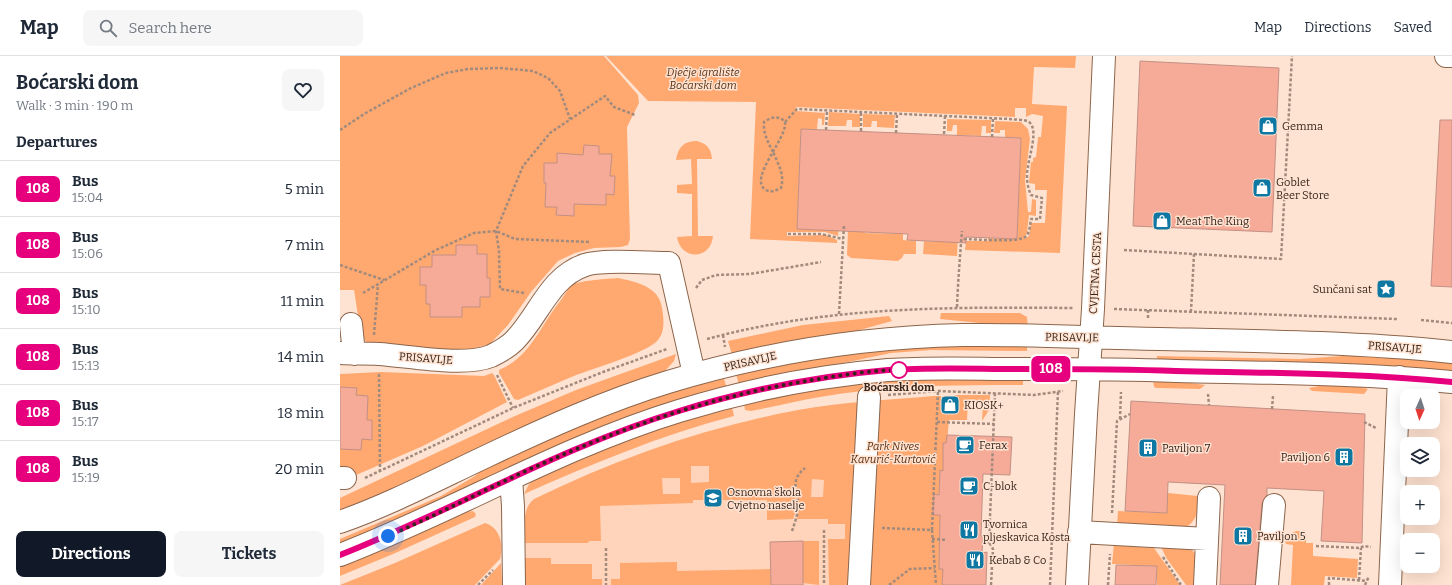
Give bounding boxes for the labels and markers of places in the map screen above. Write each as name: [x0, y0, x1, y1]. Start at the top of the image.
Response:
shop icon: Gemma: [1257, 115, 1279, 137]
place label: Gemma: [1282, 120, 1323, 133]
place label: Goblet Beer Store: [1276, 176, 1329, 202]
shop icon: Goblet Beer Store: [1251, 177, 1273, 199]
shop icon: Meat The King: [1151, 210, 1173, 232]
place label: Meat The King: [1176, 215, 1249, 228]
place icon: Sunčani sat: [1375, 278, 1397, 300]
place label: Sunčani sat: [1313, 283, 1372, 296]
marker: Boćarski dom: [890, 361, 908, 379]
place label: Boćarski dom: [864, 381, 935, 394]
shop icon: KIOSK+: [939, 394, 961, 416]
place label: KIOSK+: [964, 399, 1004, 412]
cafe icon: Ferax: [954, 434, 976, 456]
building icon: Paviljon 7: [1137, 437, 1159, 459]
place label: Ferax: [979, 439, 1007, 452]
place label: Paviljon 7: [1162, 442, 1211, 455]
building icon: Paviljon 6: [1333, 446, 1355, 468]
place label: Paviljon 6: [1281, 451, 1330, 464]
cafe icon: C-blok: [958, 475, 980, 497]
place label: C-blok: [983, 480, 1018, 493]
place label: Osnovna škola Cvjetno naselje: [727, 486, 805, 512]
school or university icon: Osnovna škola Cvjetno naselje: [702, 487, 724, 509]
place label: Tvornica pljeskavica Kosta: [983, 518, 1070, 544]
restaurant icon: Tvornica pljeskavica Kosta: [958, 519, 980, 541]
building icon: Paviljon 5: [1232, 525, 1254, 547]
place label: Paviljon 5: [1257, 530, 1306, 543]
restaurant icon: Kebab & Co: [964, 549, 986, 571]
place label: Kebab & Co: [989, 554, 1046, 567]

